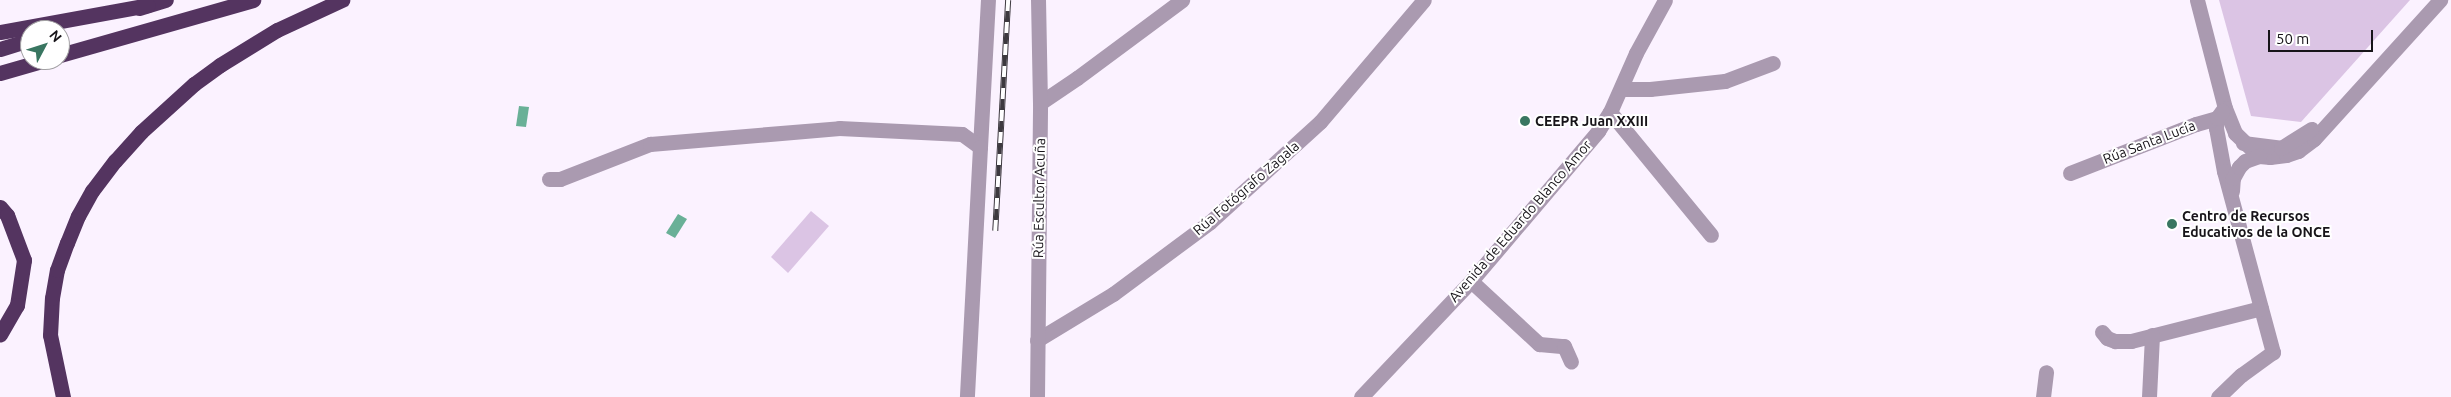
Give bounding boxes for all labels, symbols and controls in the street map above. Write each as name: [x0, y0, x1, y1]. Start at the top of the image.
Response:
north arrow: [20, 20, 70, 70]
scale bar: [2271, 20, 2376, 52]
text: N: [46, 27, 65, 45]
text: 50 m: [2276, 30, 2309, 47]
place label: CEEPR Juan XXIII: [1535, 113, 1648, 129]
marker: CEEPR Juan XXIII: [1519, 115, 1531, 127]
street label: Rúa Santa Lucía: [2100, 117, 2198, 167]
street label: Rúa Fotógrafo Zagala: [1190, 137, 1302, 239]
street label: Avenida de Eduardo Blanco Amor: [1445, 137, 1595, 305]
street label: Rúa Escultor Acuña: [1030, 138, 1048, 258]
place label: Centro de Recursos Educativos de la ONCE: [2182, 208, 2330, 240]
marker: Centro de Recursos Educativos de la ONCE: [2166, 218, 2178, 230]

